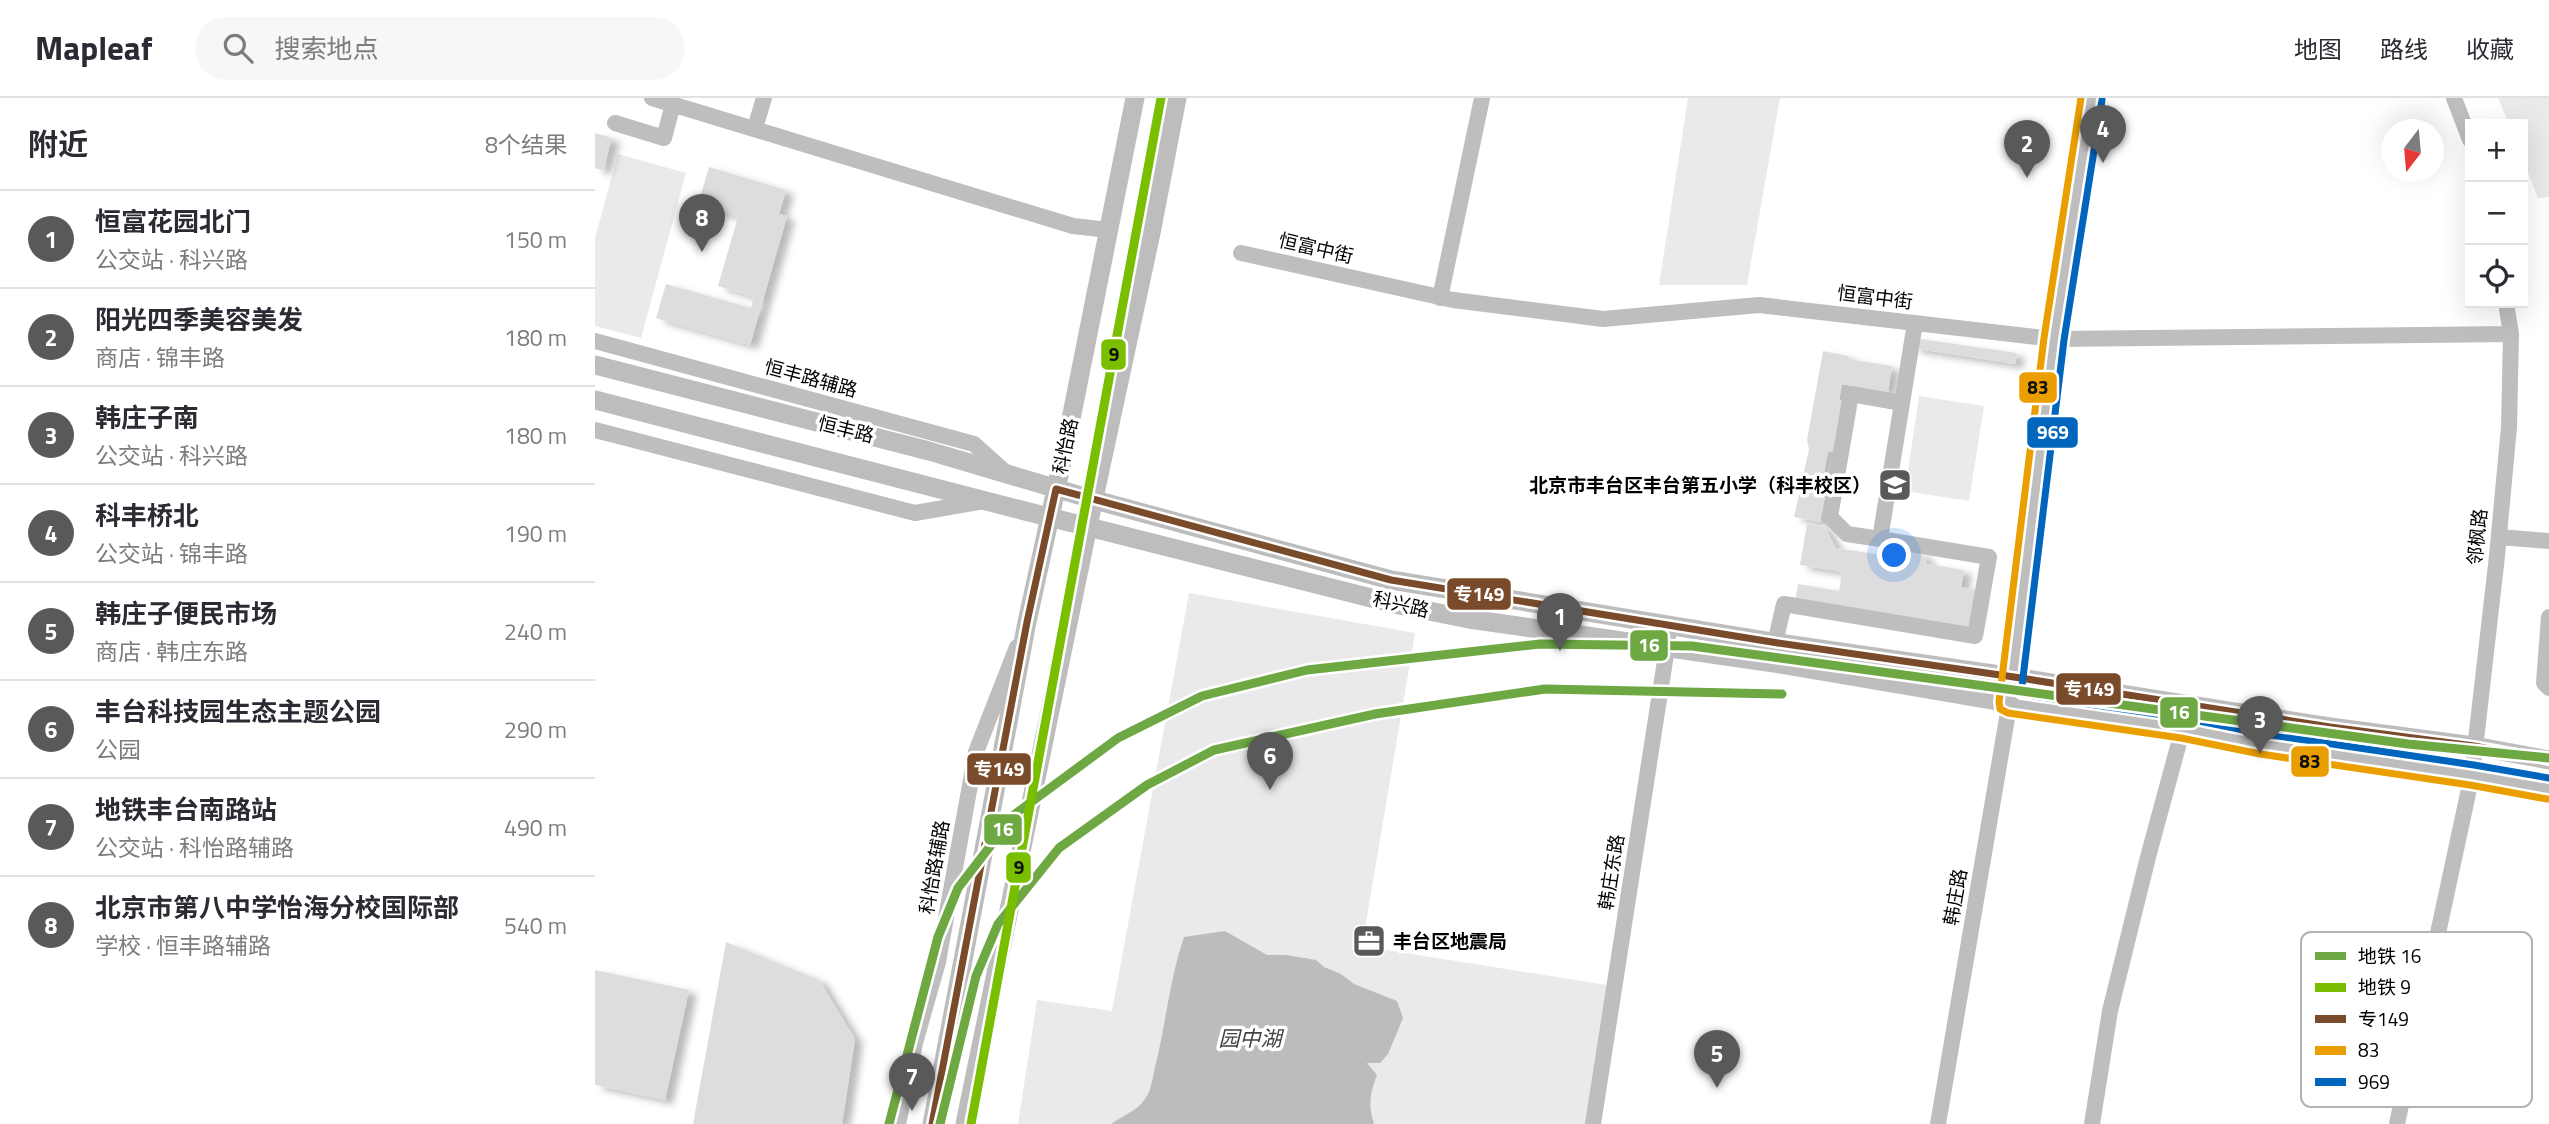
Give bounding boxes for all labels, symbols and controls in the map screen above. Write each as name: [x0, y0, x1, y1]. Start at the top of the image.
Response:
search box: [195, 17, 685, 80]
text: Mapleaf: [35, 23, 153, 73]
icon: search: [219, 29, 257, 67]
text: 搜索地点: [275, 29, 379, 68]
text: 地图: [2294, 31, 2342, 67]
text: 路线: [2380, 31, 2428, 67]
text: 收藏: [2466, 31, 2514, 67]
pin: 4: [2080, 105, 2126, 163]
north arrow: [2381, 119, 2444, 182]
map controls: [2465, 119, 2528, 308]
button: +: [2465, 119, 2528, 182]
pin: 2: [2004, 120, 2050, 178]
text: 附近: [28, 121, 88, 167]
text: 8个结果: [485, 127, 567, 162]
button: −: [2465, 182, 2528, 245]
pin: 8: [679, 194, 725, 252]
text: 恒富花园北门: [95, 202, 251, 241]
text: 1: [45, 222, 57, 257]
text: 150 m: [504, 222, 567, 257]
street label: 恒富中街: [1276, 225, 1356, 270]
text: 公交站 · 科兴路: [95, 242, 248, 277]
button: locate: [2465, 245, 2528, 308]
street label: 恒富中街: [1836, 277, 1915, 316]
text: 阳光四季美容美发: [95, 300, 303, 339]
text: 2: [45, 320, 57, 355]
text: 180 m: [504, 320, 567, 355]
line badge: 9: [1100, 338, 1127, 371]
text: 9: [1109, 339, 1119, 368]
text: 商店 · 锦丰路: [95, 340, 225, 375]
street label: 恒丰路辅路: [761, 351, 861, 404]
line badge: 83: [2018, 371, 2058, 404]
text: 83: [2027, 372, 2049, 401]
text: 韩庄子南: [95, 398, 199, 437]
street label: 恒丰路: [815, 408, 877, 449]
street label: 科怡路: [1044, 415, 1085, 477]
line badge: 969: [2026, 416, 2079, 449]
text: 969: [2037, 417, 2069, 446]
text: 3: [45, 418, 57, 453]
text: 180 m: [504, 418, 567, 453]
text: 公交站 · 科兴路: [95, 438, 248, 473]
school or university icon: 北京市丰台区丰台第五小学（科丰校区）: [1876, 466, 1914, 504]
place label: 北京市丰台区丰台第五小学（科丰校区）: [1529, 470, 1871, 499]
text: 科丰桥北: [95, 496, 199, 535]
street label: 邻枫路: [2459, 507, 2494, 567]
text: 4: [45, 516, 57, 551]
text: 190 m: [504, 516, 567, 551]
text: 公交站 · 锦丰路: [95, 536, 248, 571]
your location: [1877, 538, 1911, 572]
line badge: 专149: [1446, 577, 1512, 611]
text: 专149: [1454, 579, 1504, 608]
street label: 科兴路: [1370, 583, 1432, 624]
pin: 1: [1537, 593, 1583, 651]
text: 韩庄子便民市场: [95, 594, 277, 633]
text: 5: [45, 614, 57, 649]
text: 240 m: [504, 614, 567, 649]
line badge: 16: [1629, 629, 1669, 662]
text: 16: [1638, 630, 1660, 659]
text: 商店 · 韩庄东路: [95, 634, 248, 669]
line badge: 专149: [2055, 672, 2122, 706]
text: 专149: [2064, 674, 2114, 703]
text: 丰台科技园生态主题公园: [95, 692, 381, 731]
line badge: 16: [2159, 696, 2199, 729]
pin: 3: [2237, 696, 2283, 754]
text: 16: [2168, 697, 2190, 726]
text: 6: [45, 712, 57, 747]
text: 290 m: [504, 712, 567, 747]
text: 公园: [95, 732, 141, 767]
pin: 6: [1247, 732, 1293, 790]
line badge: 83: [2290, 745, 2330, 778]
text: 83: [2299, 746, 2321, 775]
line badge: 专149: [966, 752, 1032, 786]
text: 专149: [974, 754, 1024, 783]
text: 地铁丰台南路站: [95, 790, 277, 829]
text: 7: [45, 810, 57, 845]
text: 490 m: [504, 810, 567, 845]
line badge: 16: [983, 813, 1023, 846]
text: 16: [992, 814, 1014, 843]
street label: 科怡路辅路: [911, 818, 956, 916]
text: 公交站 · 科怡路辅路: [95, 830, 294, 865]
street label: 韩庄东路: [1590, 832, 1631, 912]
line badge: 9: [1005, 851, 1032, 884]
text: 9: [1014, 852, 1024, 881]
street label: 韩庄路: [1935, 866, 1974, 928]
text: 北京市第八中学怡海分校国际部: [95, 888, 459, 927]
text: 8: [45, 908, 57, 943]
text: 540 m: [504, 908, 567, 943]
office icon: 丰台区地震局: [1350, 922, 1388, 960]
place label: 丰台区地震局: [1393, 926, 1507, 955]
text: 学校 · 恒丰路辅路: [95, 928, 271, 963]
legend: [2301, 932, 2532, 1107]
text: 地铁 16: [2358, 941, 2421, 970]
text: 地铁 9: [2358, 972, 2411, 1001]
text: 专149: [2358, 1004, 2409, 1033]
water label: 园中湖: [1219, 1022, 1284, 1054]
pin: 5: [1694, 1030, 1740, 1088]
text: 83: [2358, 1035, 2379, 1064]
pin: 7: [889, 1053, 935, 1111]
text: 969: [2358, 1067, 2390, 1096]

